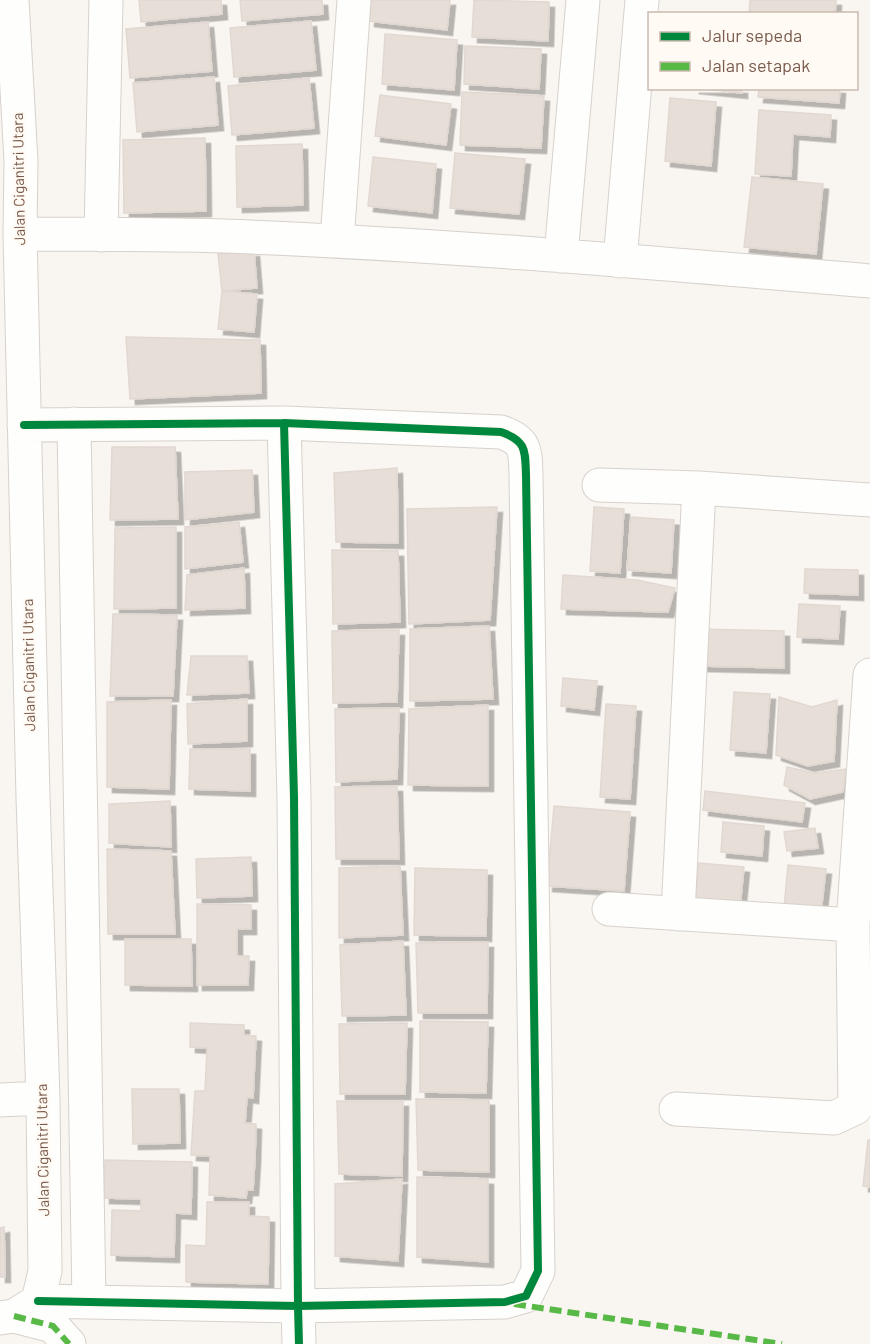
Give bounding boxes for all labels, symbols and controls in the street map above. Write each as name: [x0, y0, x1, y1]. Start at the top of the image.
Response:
legend: [648, 12, 858, 90]
text: Jalur sepeda: [702, 24, 802, 46]
text: Jalan setapak: [702, 54, 810, 76]
street label: Jalan Ciganitri Utara: [8, 112, 28, 246]
street label: Jalan Ciganitri Utara: [18, 598, 38, 732]
street label: Jalan Ciganitri Utara: [32, 1083, 52, 1217]

